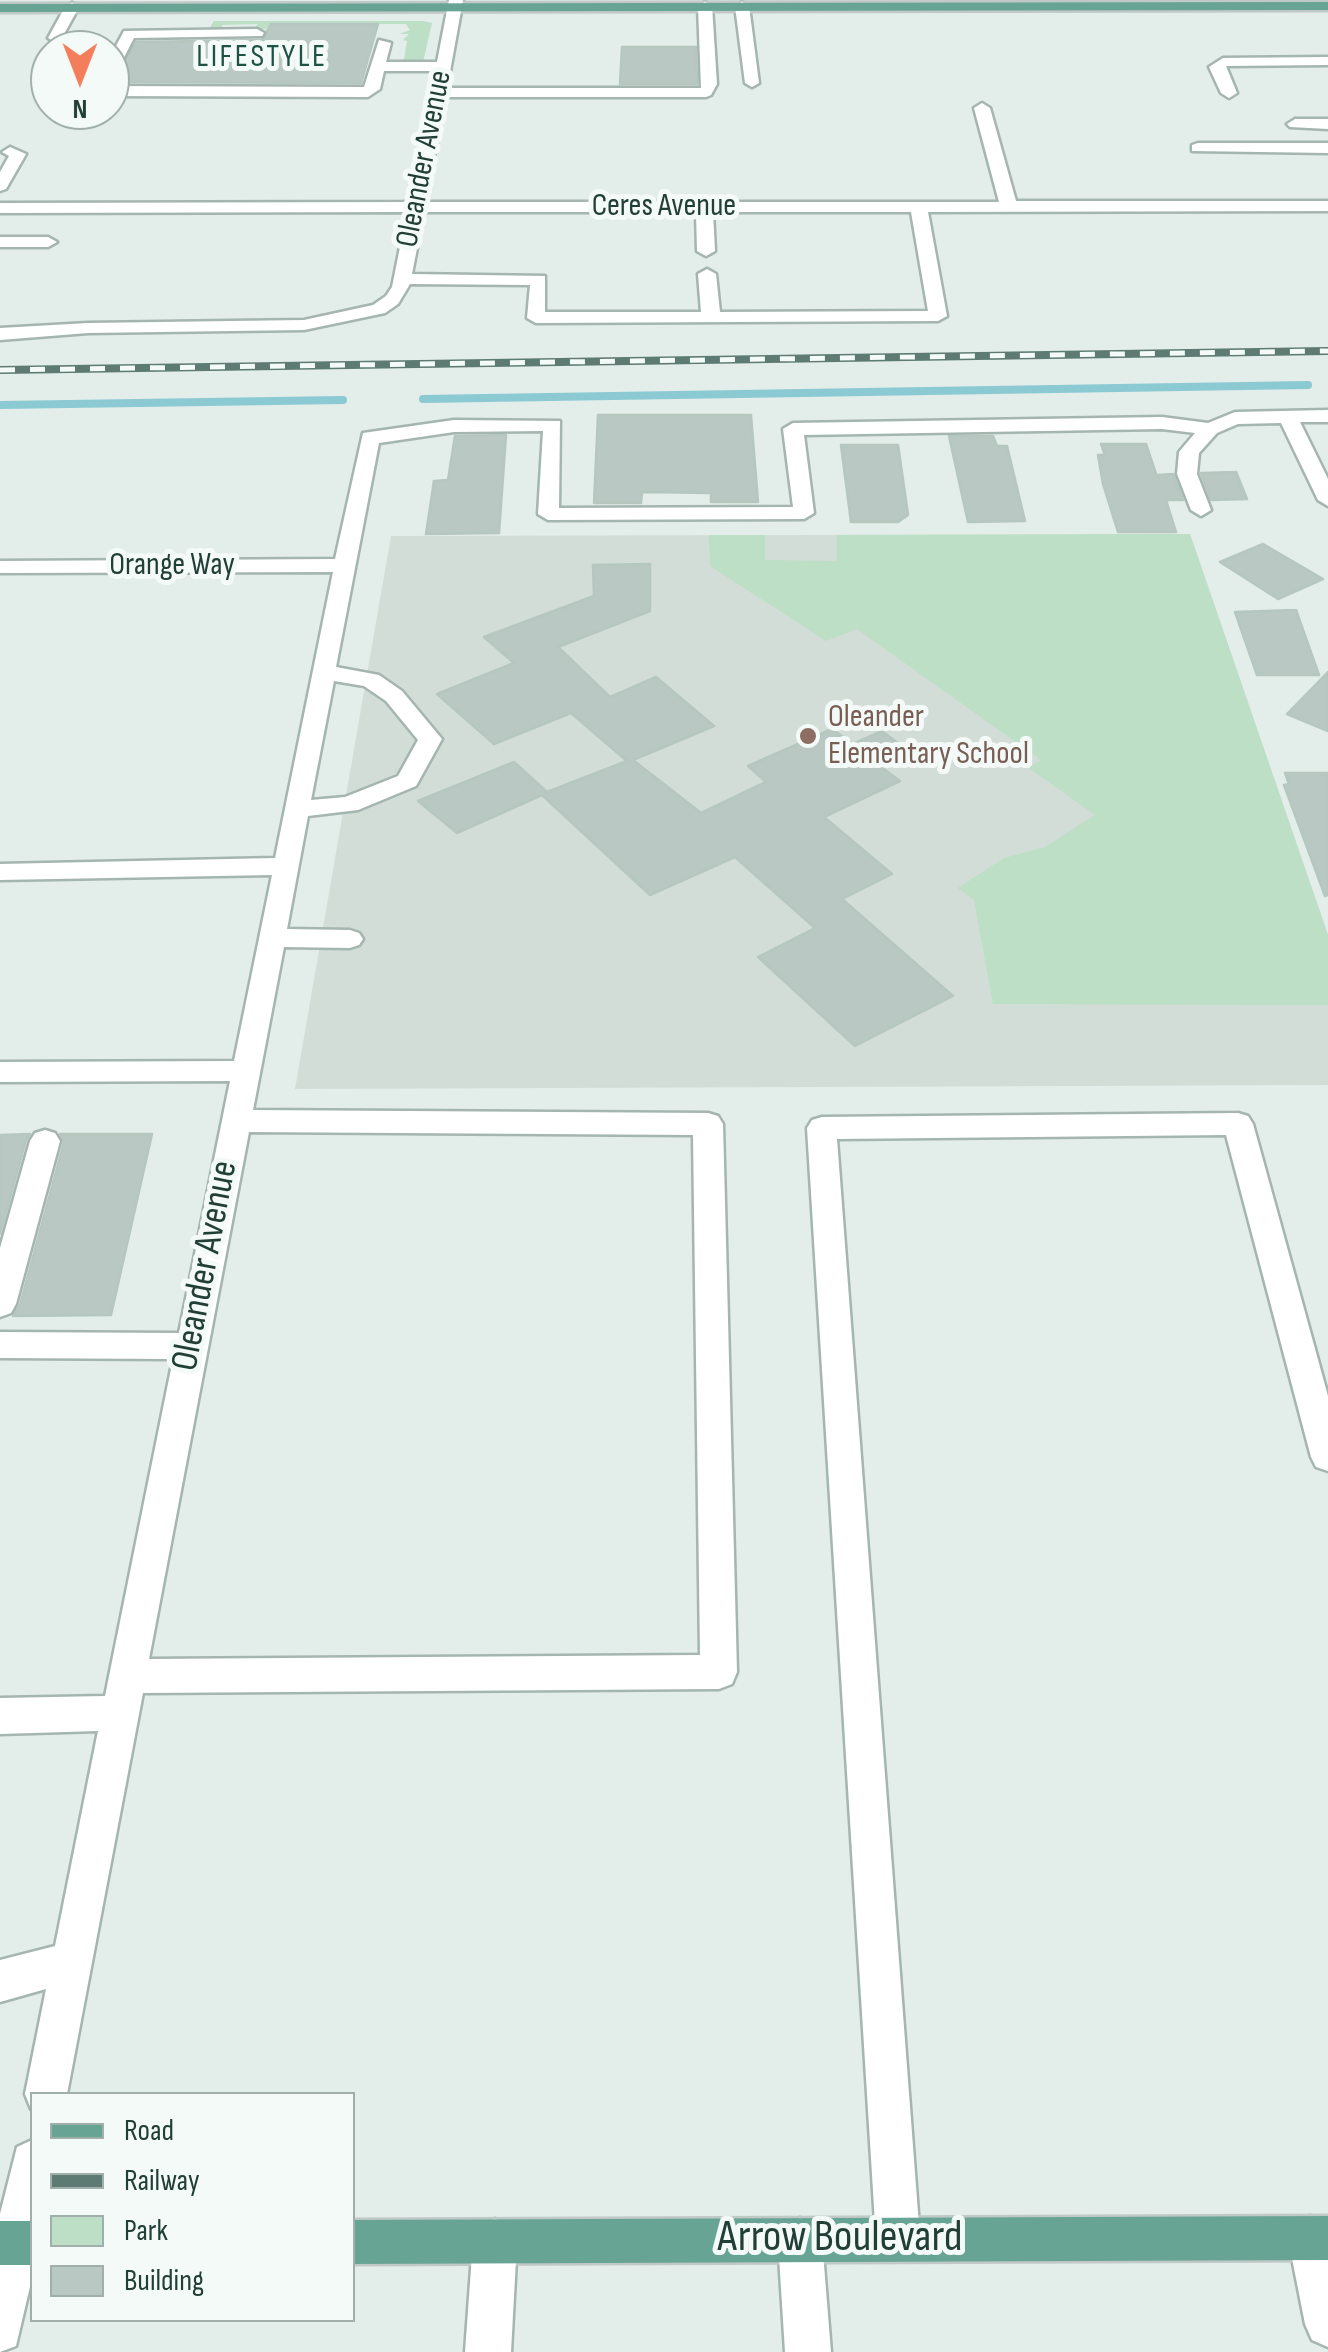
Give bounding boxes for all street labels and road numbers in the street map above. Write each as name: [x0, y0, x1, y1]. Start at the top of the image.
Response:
street label: Oleander Avenue: [389, 67, 461, 251]
street label: Ceres Avenue: [592, 188, 736, 226]
street label: Orange Way: [109, 547, 235, 585]
street label: Oleander Avenue: [163, 1157, 249, 1375]
street label: Arrow Boulevard: [718, 2212, 962, 2266]

